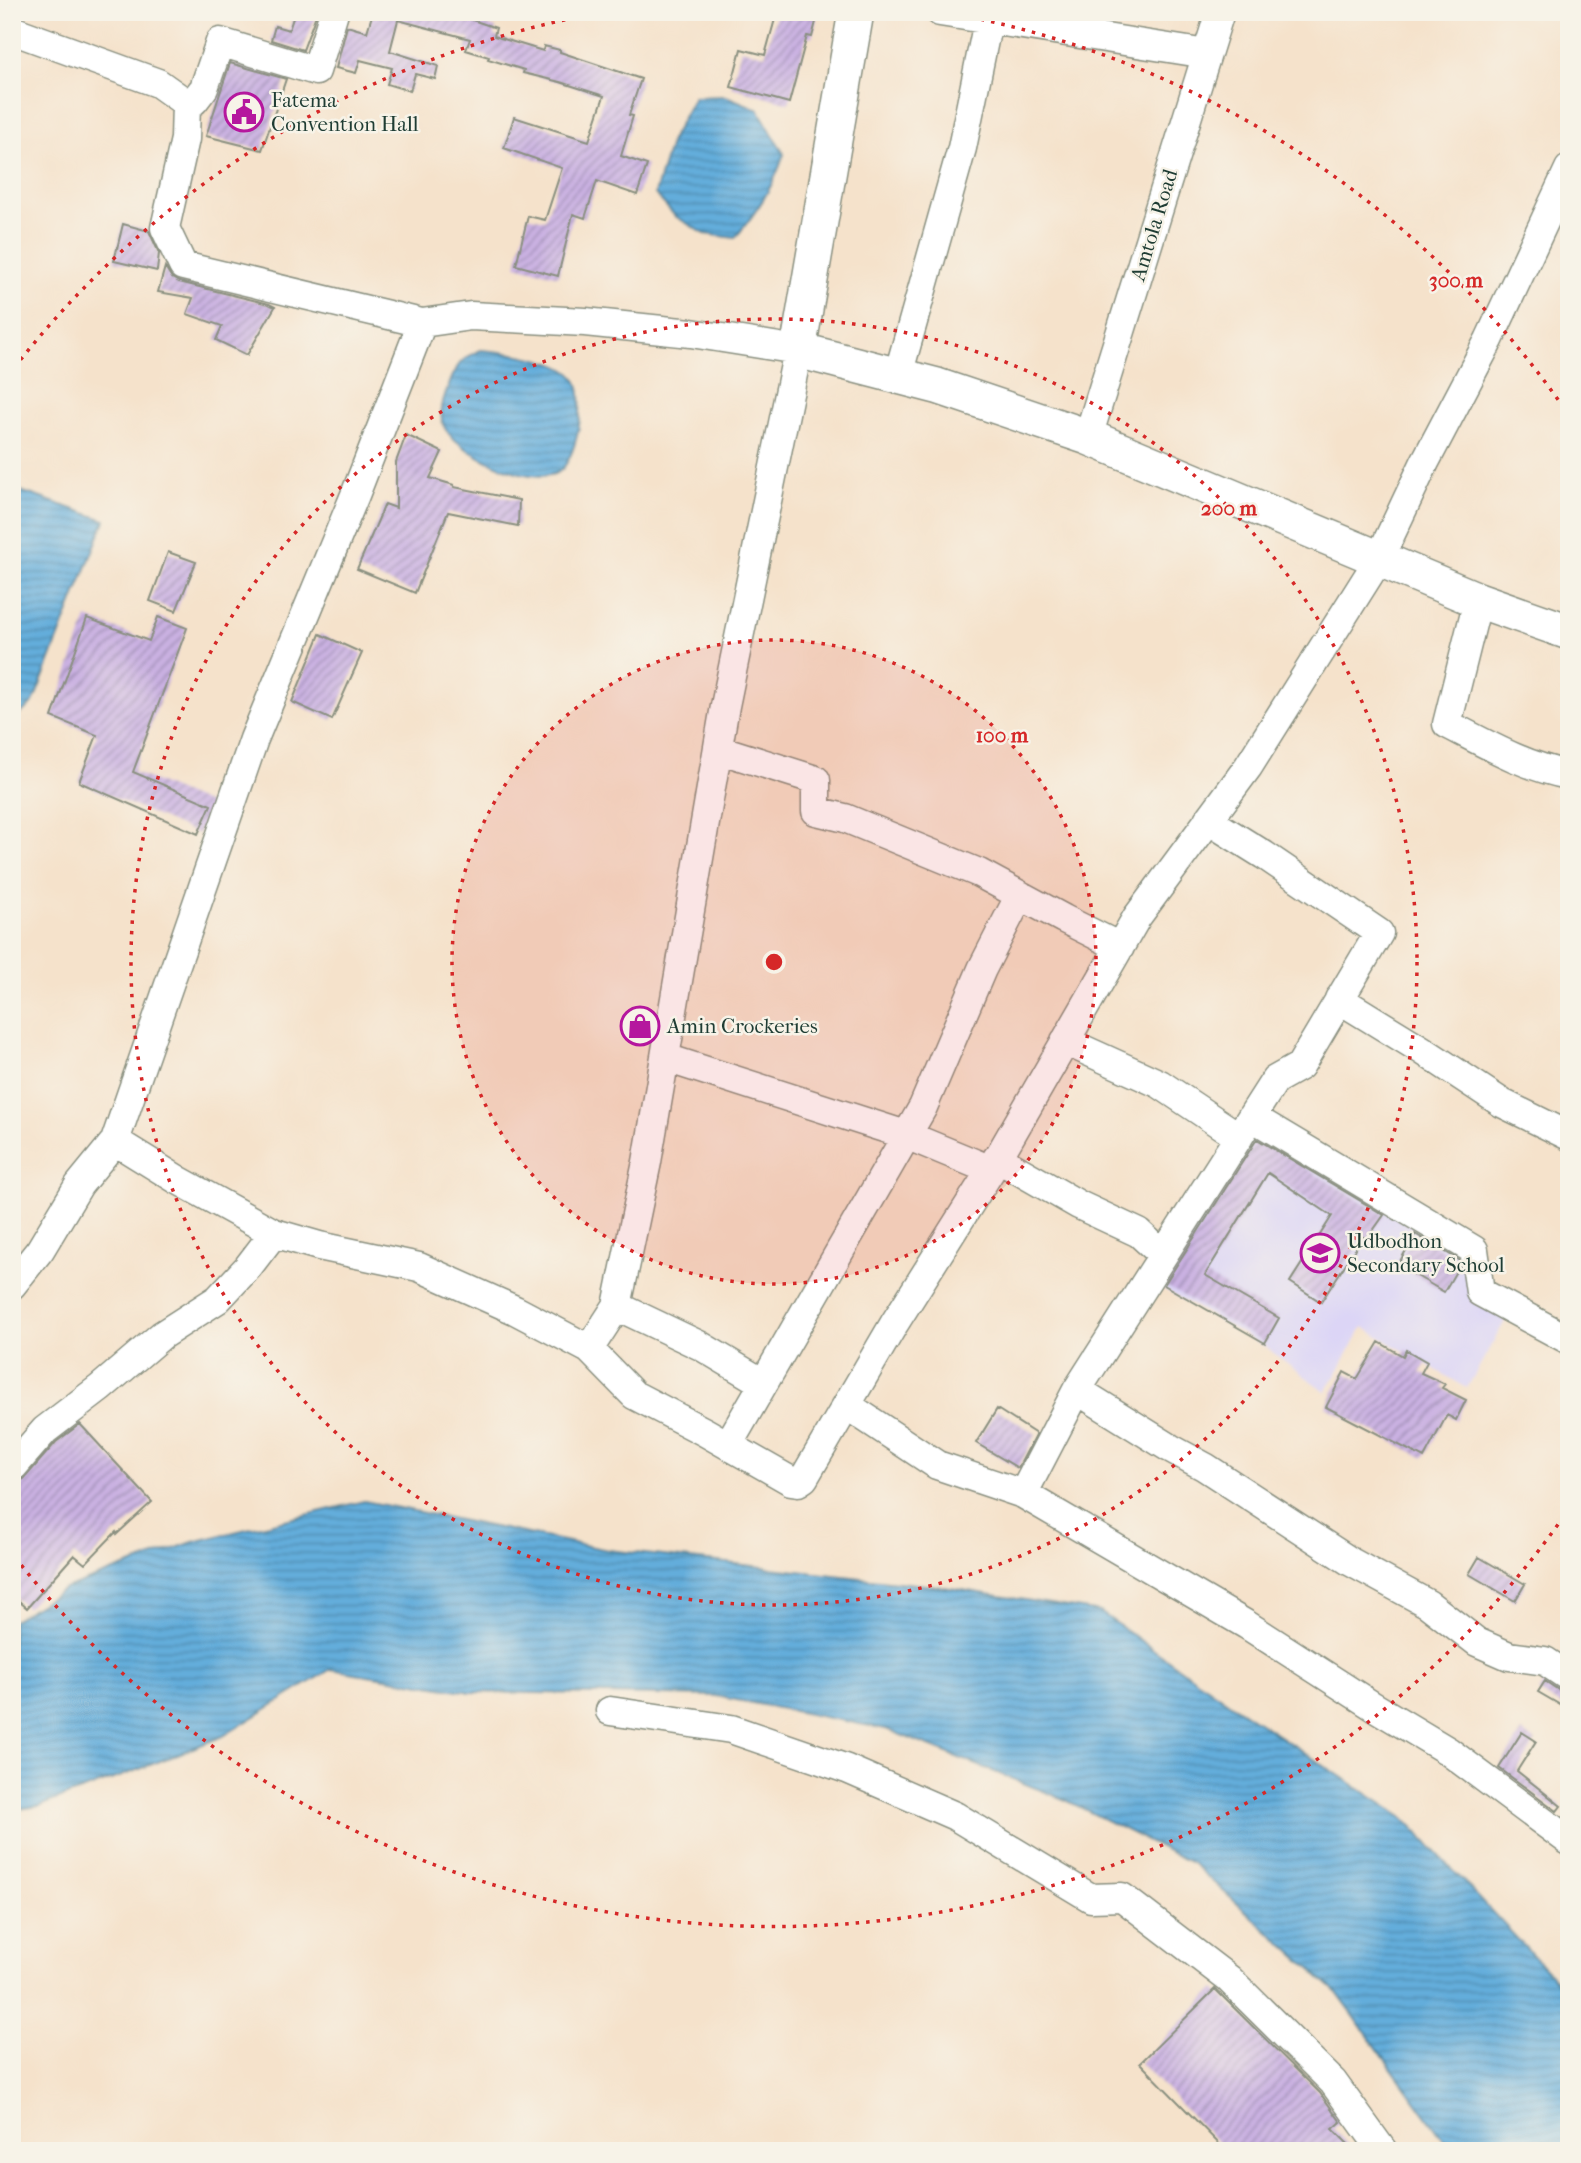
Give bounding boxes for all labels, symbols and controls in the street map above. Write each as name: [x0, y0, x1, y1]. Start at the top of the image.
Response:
place label: Fatema Convention Hall: [271, 88, 419, 136]
public building icon: Fatema Convention Hall: [223, 91, 265, 133]
street label: Amtola Road: [1125, 166, 1183, 285]
text: 300 m: [1429, 268, 1483, 292]
text: 200 m: [1201, 496, 1258, 520]
text: 100 m: [976, 723, 1029, 747]
centre of rings: [762, 950, 786, 974]
shop icon: Amin Crockeries: [619, 1005, 661, 1047]
place label: Amin Crockeries: [666, 1014, 818, 1038]
place label: Udbodhon Secondary School: [1347, 1229, 1505, 1277]
school or university icon: Udbodhon Secondary School: [1299, 1232, 1341, 1274]

